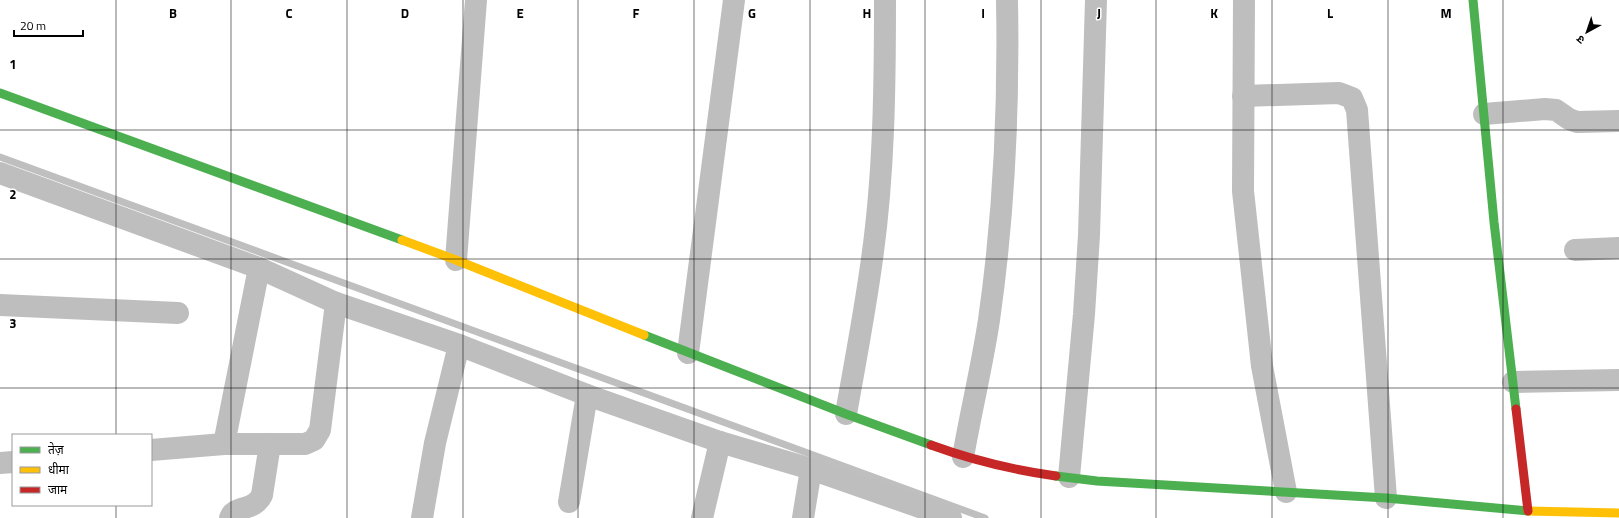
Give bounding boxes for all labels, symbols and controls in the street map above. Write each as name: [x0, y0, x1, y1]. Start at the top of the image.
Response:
text: B: [169, 3, 177, 23]
text: C: [285, 3, 293, 23]
text: D: [401, 3, 409, 23]
text: E: [516, 3, 524, 23]
text: F: [633, 3, 640, 23]
text: G: [748, 3, 756, 23]
text: H: [863, 3, 871, 23]
text: I: [981, 3, 985, 23]
text: J: [1097, 3, 1101, 23]
text: K: [1210, 3, 1218, 23]
text: L: [1327, 3, 1333, 23]
text: M: [1440, 3, 1452, 23]
scale bar: [14, 12, 83, 38]
north arrow: [1567, 12, 1607, 52]
text: 20 m: [20, 16, 46, 35]
text: उ: [1573, 31, 1588, 48]
text: 1: [9, 54, 17, 74]
text: 2: [9, 184, 17, 204]
text: 3: [9, 313, 17, 333]
legend: [12, 434, 152, 506]
text: तेज़: [48, 440, 65, 459]
text: धीमा: [48, 460, 70, 479]
text: जाम: [48, 480, 68, 499]

